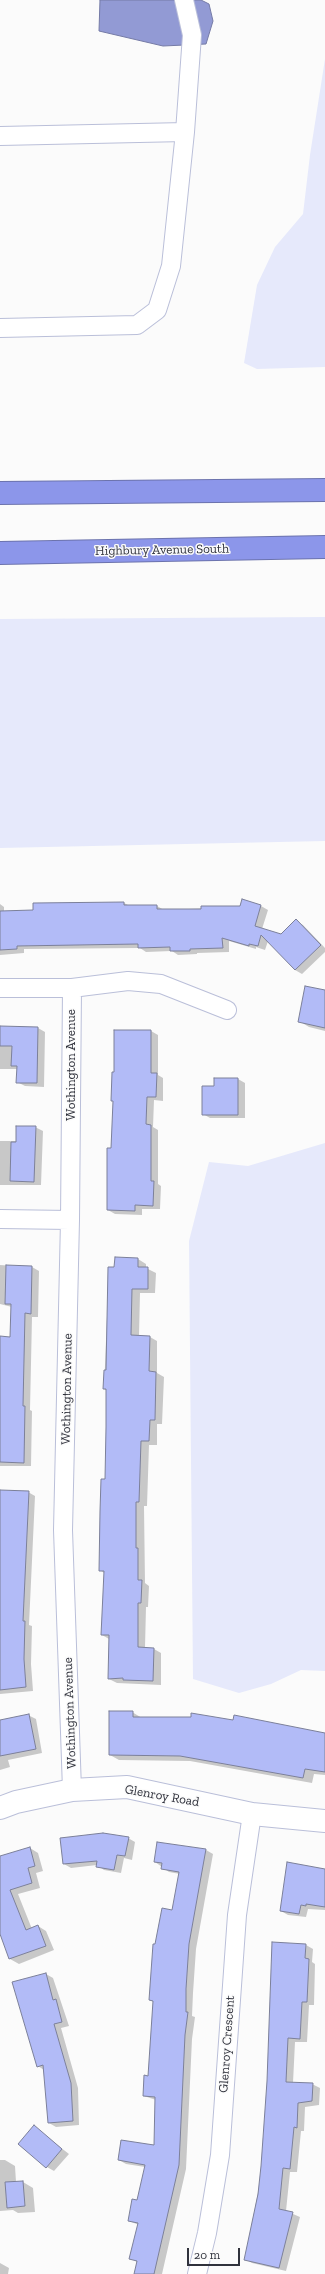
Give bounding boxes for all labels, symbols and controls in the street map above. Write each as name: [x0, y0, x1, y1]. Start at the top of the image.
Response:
street label: Highbury Avenue South: [95, 541, 229, 559]
street label: Wothington Avenue: [63, 1009, 79, 1121]
street label: Wothington Avenue: [58, 1333, 76, 1445]
street label: Wothington Avenue: [60, 1657, 80, 1769]
street label: Glenroy Road: [123, 1782, 201, 1810]
street label: Glenroy Crescent: [216, 1995, 238, 2093]
scale bar: [189, 2240, 242, 2266]
text: 20 m: [194, 2248, 220, 2262]

